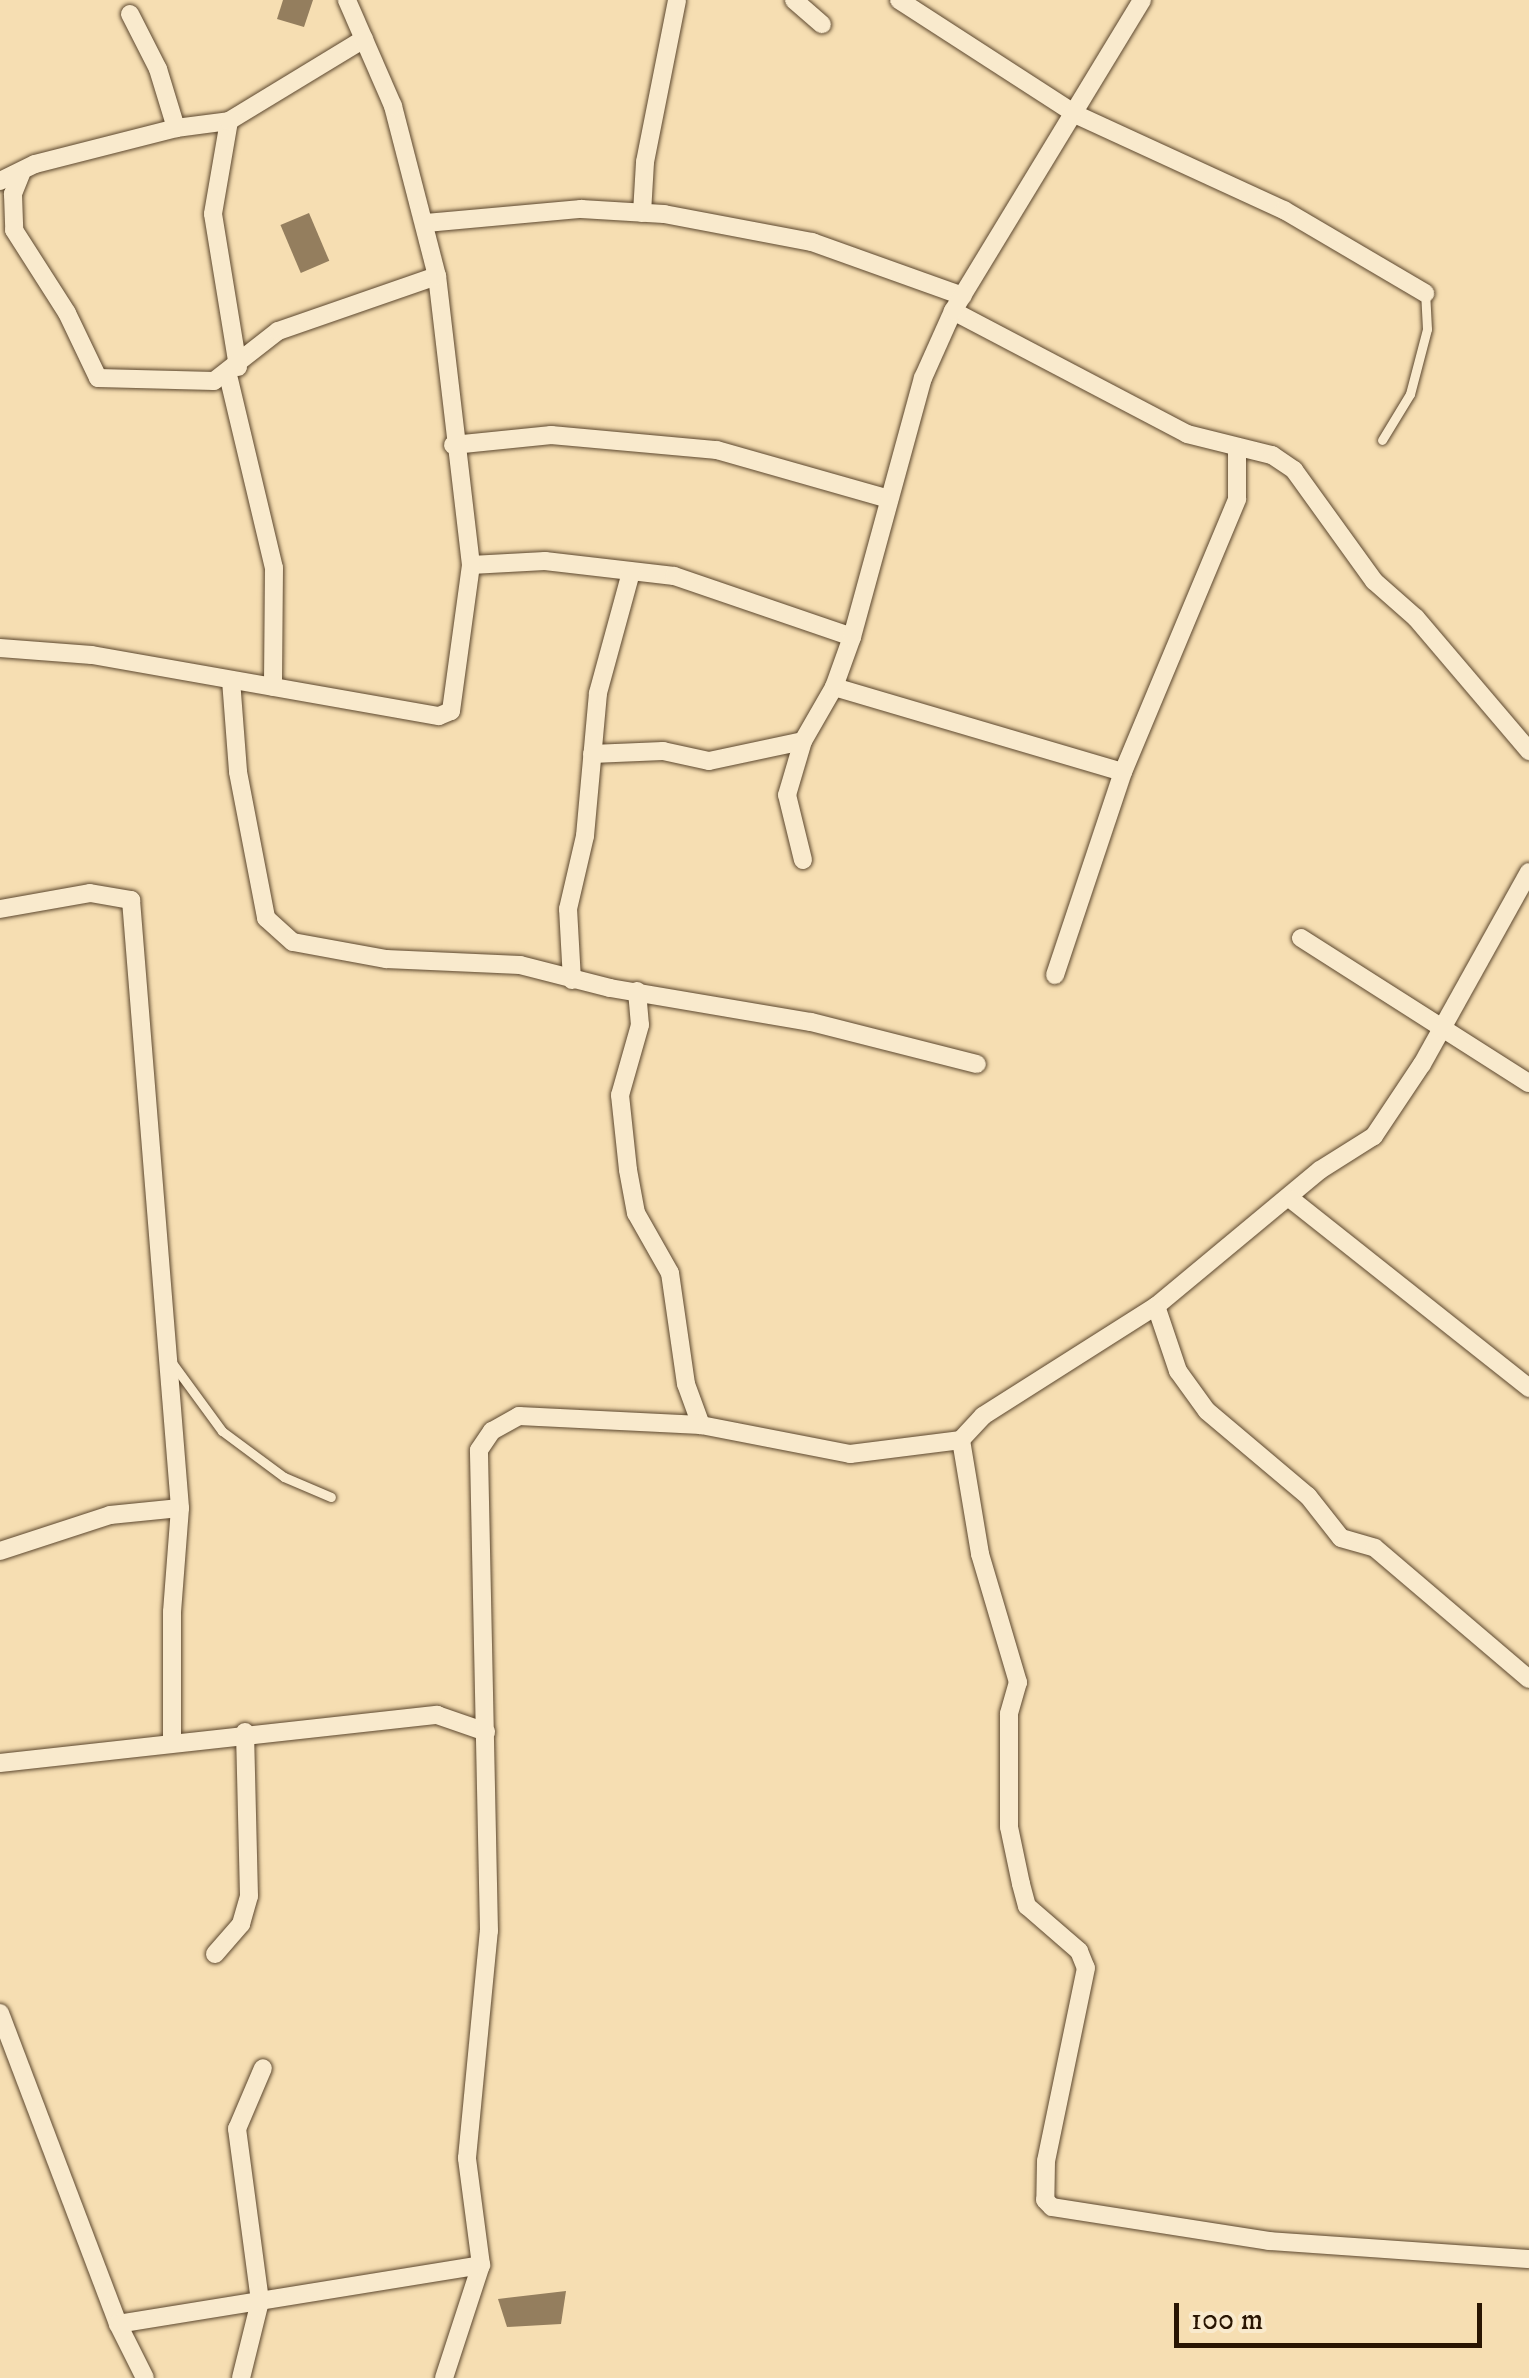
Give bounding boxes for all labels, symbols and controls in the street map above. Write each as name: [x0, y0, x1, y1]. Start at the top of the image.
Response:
scale bar: [1179, 2283, 1486, 2345]
text: 100 m: [1191, 2302, 1263, 2339]

